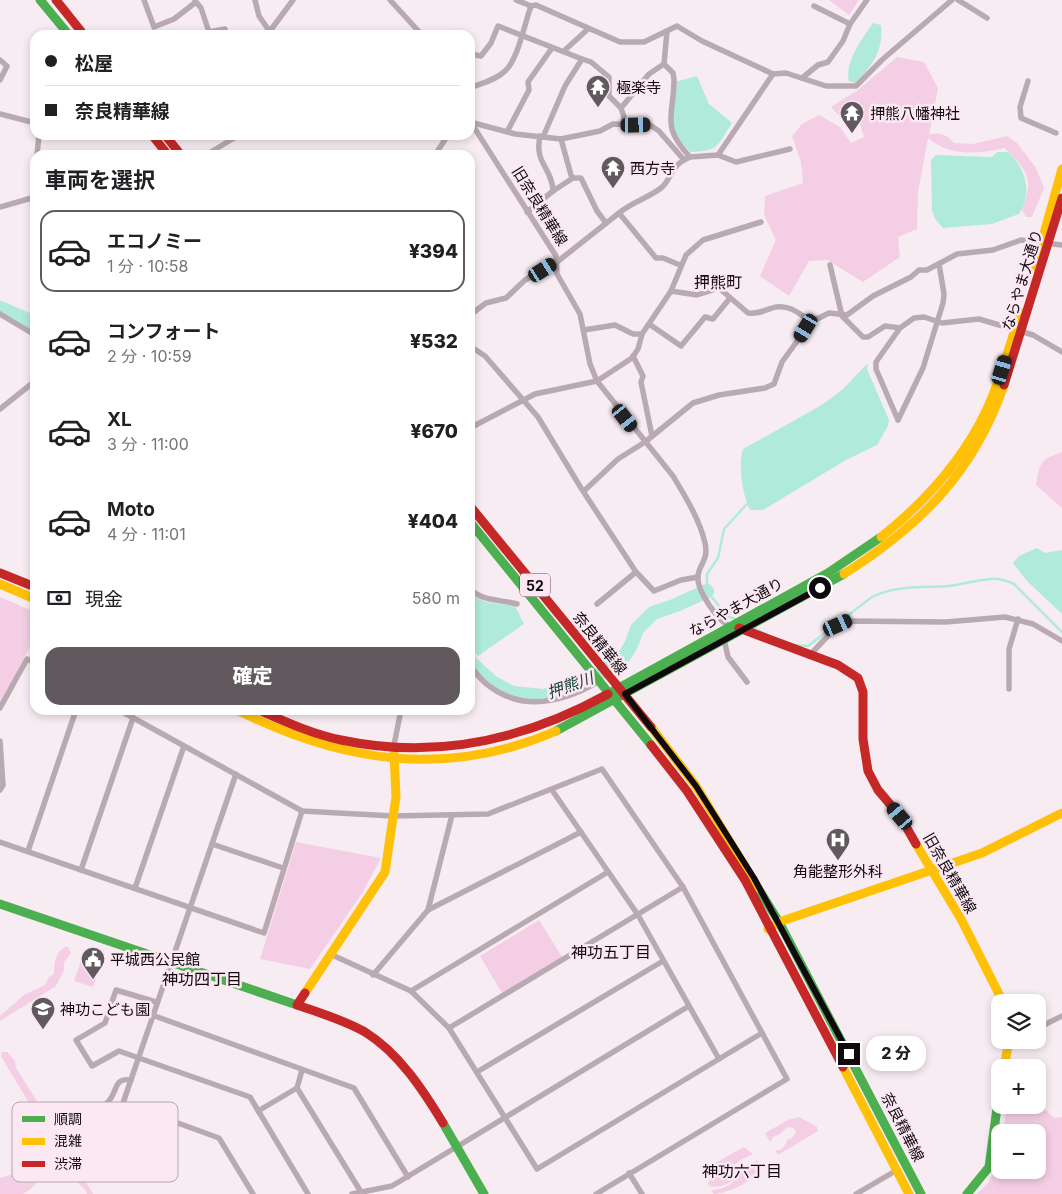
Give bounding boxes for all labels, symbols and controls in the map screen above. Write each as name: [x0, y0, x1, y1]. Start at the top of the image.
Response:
text: 松屋: [75, 52, 113, 75]
temple icon: 極楽寺: [585, 74, 611, 108]
place label: 極楽寺: [616, 78, 661, 97]
text: 奈良精華線: [75, 100, 170, 123]
temple icon: 押熊八幡神社: [839, 100, 865, 134]
place label: 押熊八幡神社: [870, 104, 960, 123]
car: [620, 117, 651, 133]
temple icon: 西方寺: [600, 155, 626, 189]
place label: 西方寺: [630, 159, 675, 178]
street label: 旧奈良精華線: [508, 163, 572, 249]
text: 車両を選択: [45, 167, 155, 193]
street label: ならやま大通り: [998, 227, 1046, 333]
icon: car: [47, 229, 92, 274]
text: エコノミー: [107, 230, 202, 253]
text: ¥394: [409, 240, 458, 263]
text: 1 分 · 10:58: [107, 256, 188, 276]
car: [526, 256, 559, 284]
district label: 押熊町: [694, 272, 742, 292]
car: [791, 311, 820, 345]
icon: car: [47, 319, 92, 364]
text: コンフォート: [107, 320, 220, 343]
text: ¥532: [410, 330, 458, 353]
text: 2 分 · 10:59: [107, 346, 192, 366]
car: [990, 353, 1013, 387]
car: [609, 402, 640, 434]
text: XL: [107, 408, 132, 431]
icon: car: [47, 409, 92, 454]
text: ¥670: [410, 420, 458, 443]
text: 3 分 · 11:00: [107, 434, 189, 454]
text: Moto: [107, 498, 155, 521]
icon: car: [47, 499, 92, 544]
text: ¥404: [408, 510, 458, 533]
text: 4 分 · 11:01: [107, 524, 186, 544]
street label: ならやま大通り: [685, 573, 787, 641]
road number: 52: [520, 574, 550, 596]
route start: [809, 577, 831, 599]
icon: cash: [45, 584, 73, 612]
text: 現金: [85, 588, 123, 611]
text: 580 m: [412, 588, 460, 608]
street label: 奈良精華線: [569, 608, 631, 678]
car: [821, 612, 854, 638]
button: 確定: [45, 647, 460, 705]
water label: 押熊川: [544, 667, 598, 703]
car: [884, 800, 915, 832]
hospital icon: 角能整形外科: [825, 827, 851, 861]
street label: 旧奈良精華線: [919, 829, 981, 917]
place label: 角能整形外科: [793, 862, 883, 881]
district label: 神功五丁目: [571, 942, 651, 962]
public building icon: 平城西公民館: [80, 946, 106, 980]
place label: 平城西公民館: [110, 950, 200, 969]
district label: 神功四丁目: [162, 969, 242, 989]
map controls: [991, 994, 1046, 1179]
button: layers: [991, 994, 1046, 1049]
school or university icon: 神功こども園: [30, 996, 56, 1030]
place label: 神功こども園: [60, 1000, 150, 1019]
callout: 2 分: [866, 1036, 926, 1072]
route end: [838, 1043, 860, 1065]
text: 2 分: [881, 1043, 911, 1063]
button: +: [991, 1059, 1046, 1114]
street label: 奈良精華線: [878, 1089, 928, 1165]
legend: [12, 1102, 178, 1182]
text: 順調: [54, 1110, 82, 1127]
button: −: [991, 1124, 1046, 1179]
text: 混雑: [54, 1132, 82, 1149]
text: 渋滞: [54, 1155, 82, 1172]
district label: 神功六丁目: [702, 1161, 782, 1181]

